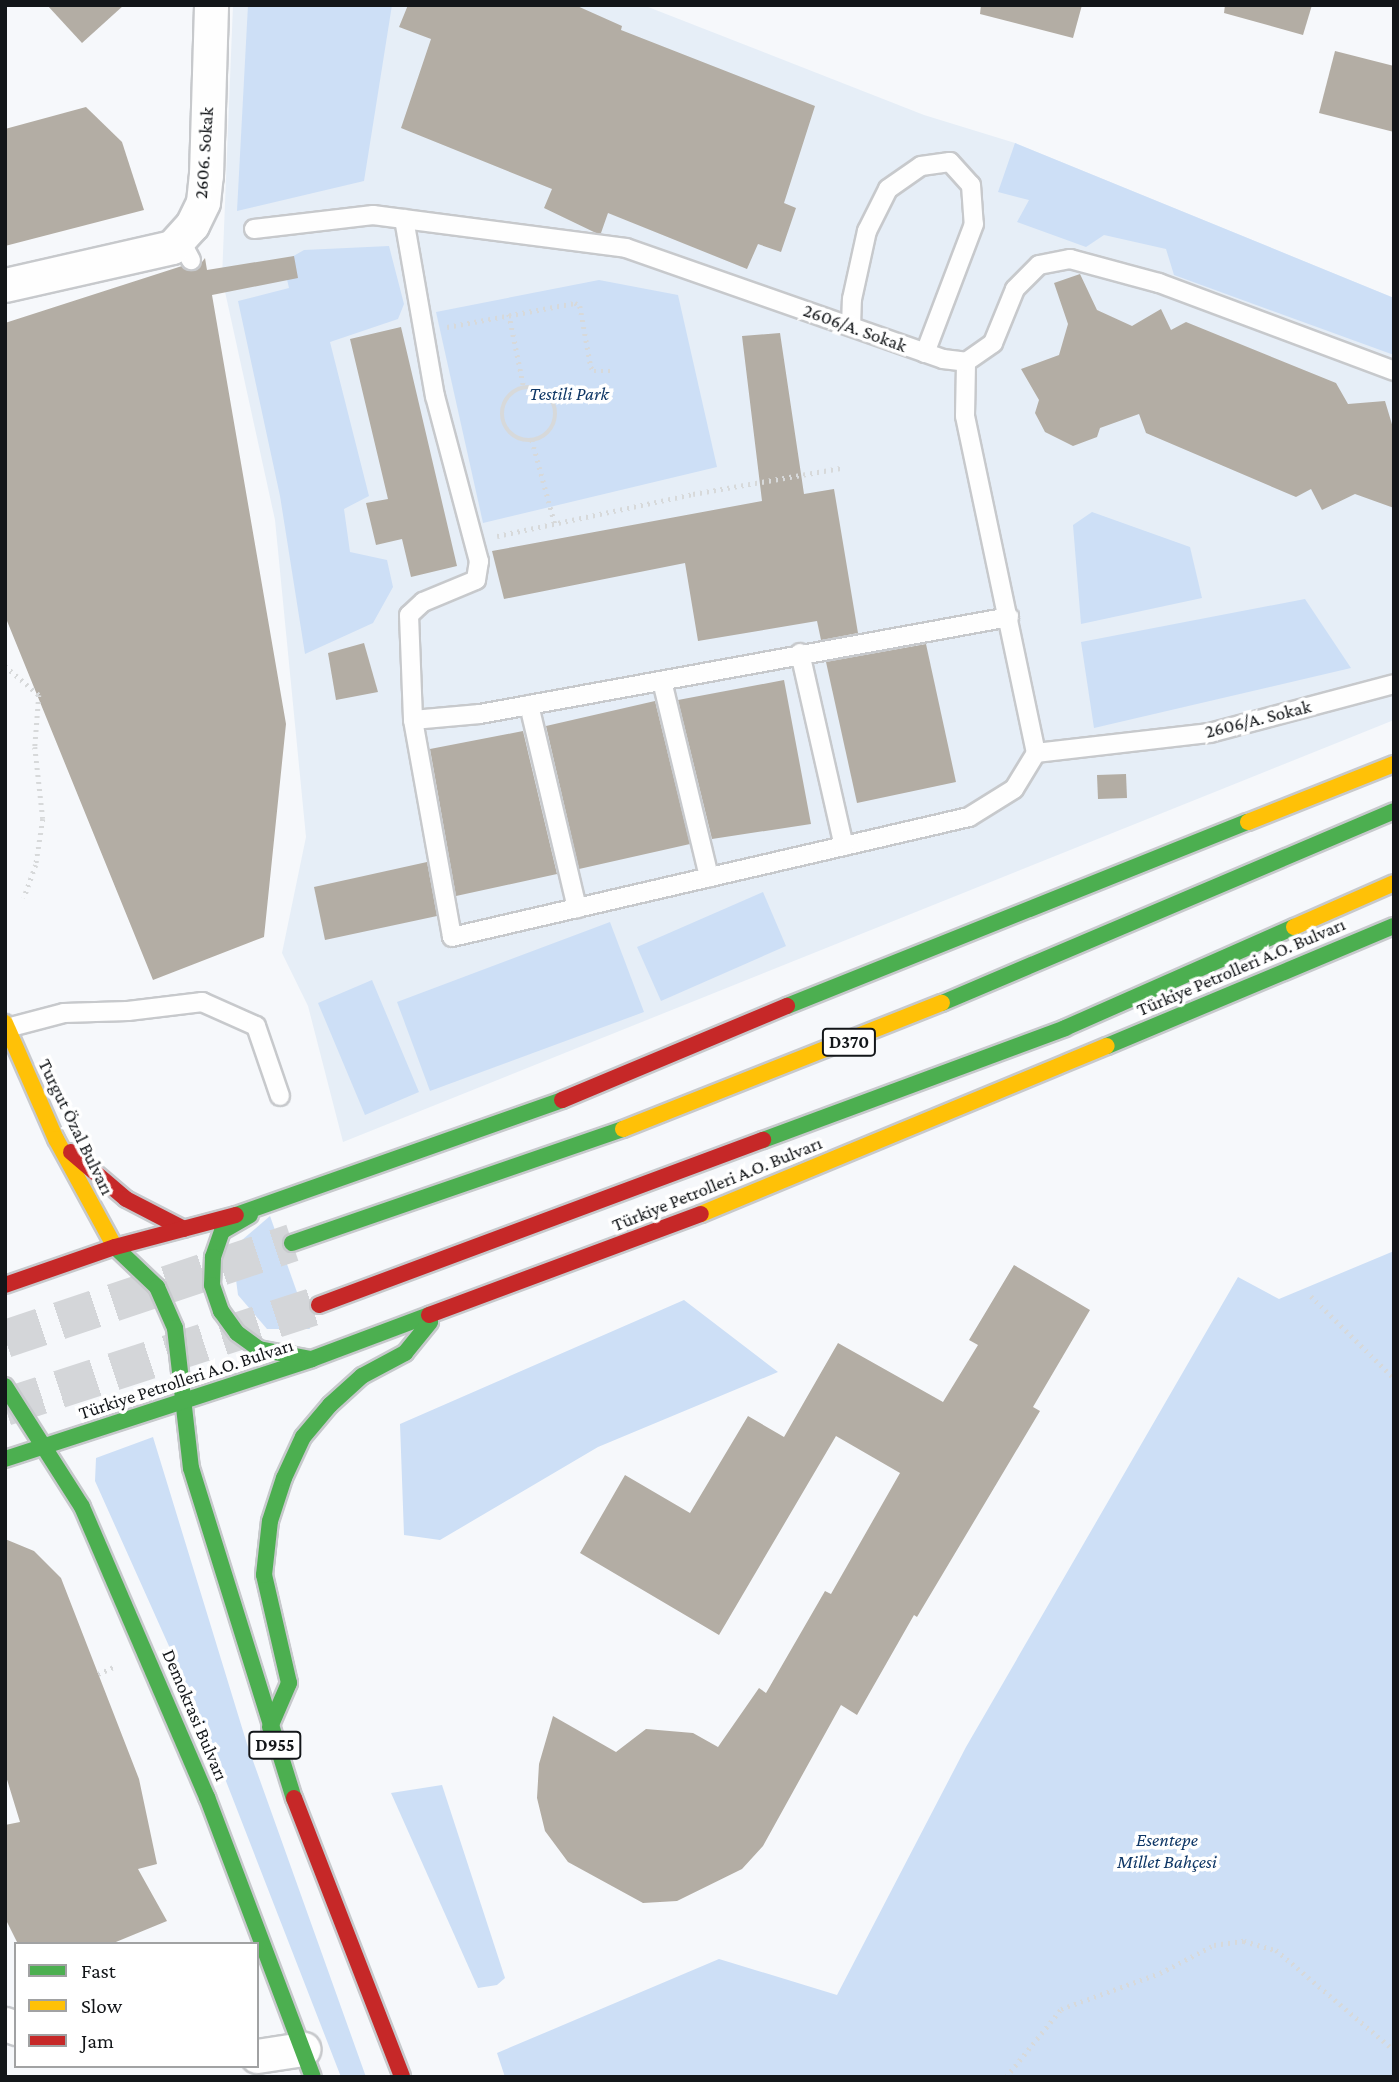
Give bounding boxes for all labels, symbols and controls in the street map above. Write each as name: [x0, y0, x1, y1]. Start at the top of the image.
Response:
street label: 2606. Sokak: [189, 106, 219, 200]
street label: 2606/A. Sokak: [800, 299, 910, 357]
park label: Testili Park: [529, 383, 609, 405]
street label: 2606/A. Sokak: [1203, 695, 1313, 743]
street label: Türkiye Petrolleri A.O. Bulvarı: [1133, 913, 1349, 1021]
road number: D370: [821, 1028, 877, 1056]
street label: Turgut Özal Bulvarı: [33, 1055, 119, 1199]
street label: Türkiye Petrolleri A.O. Bulvarı: [609, 1131, 825, 1237]
street label: Türkiye Petrolleri A.O. Bulvarı: [76, 1334, 296, 1424]
street label: Demokrasi Bulvarı: [157, 1646, 233, 1784]
road number: D955: [247, 1730, 303, 1760]
park label: Esentepe Millet Bahçesi: [1117, 1829, 1217, 1873]
legend: [14, 1942, 259, 2068]
text: Fast: [81, 1959, 116, 1983]
text: Slow: [81, 1994, 122, 2018]
text: Jam: [81, 2029, 114, 2053]

